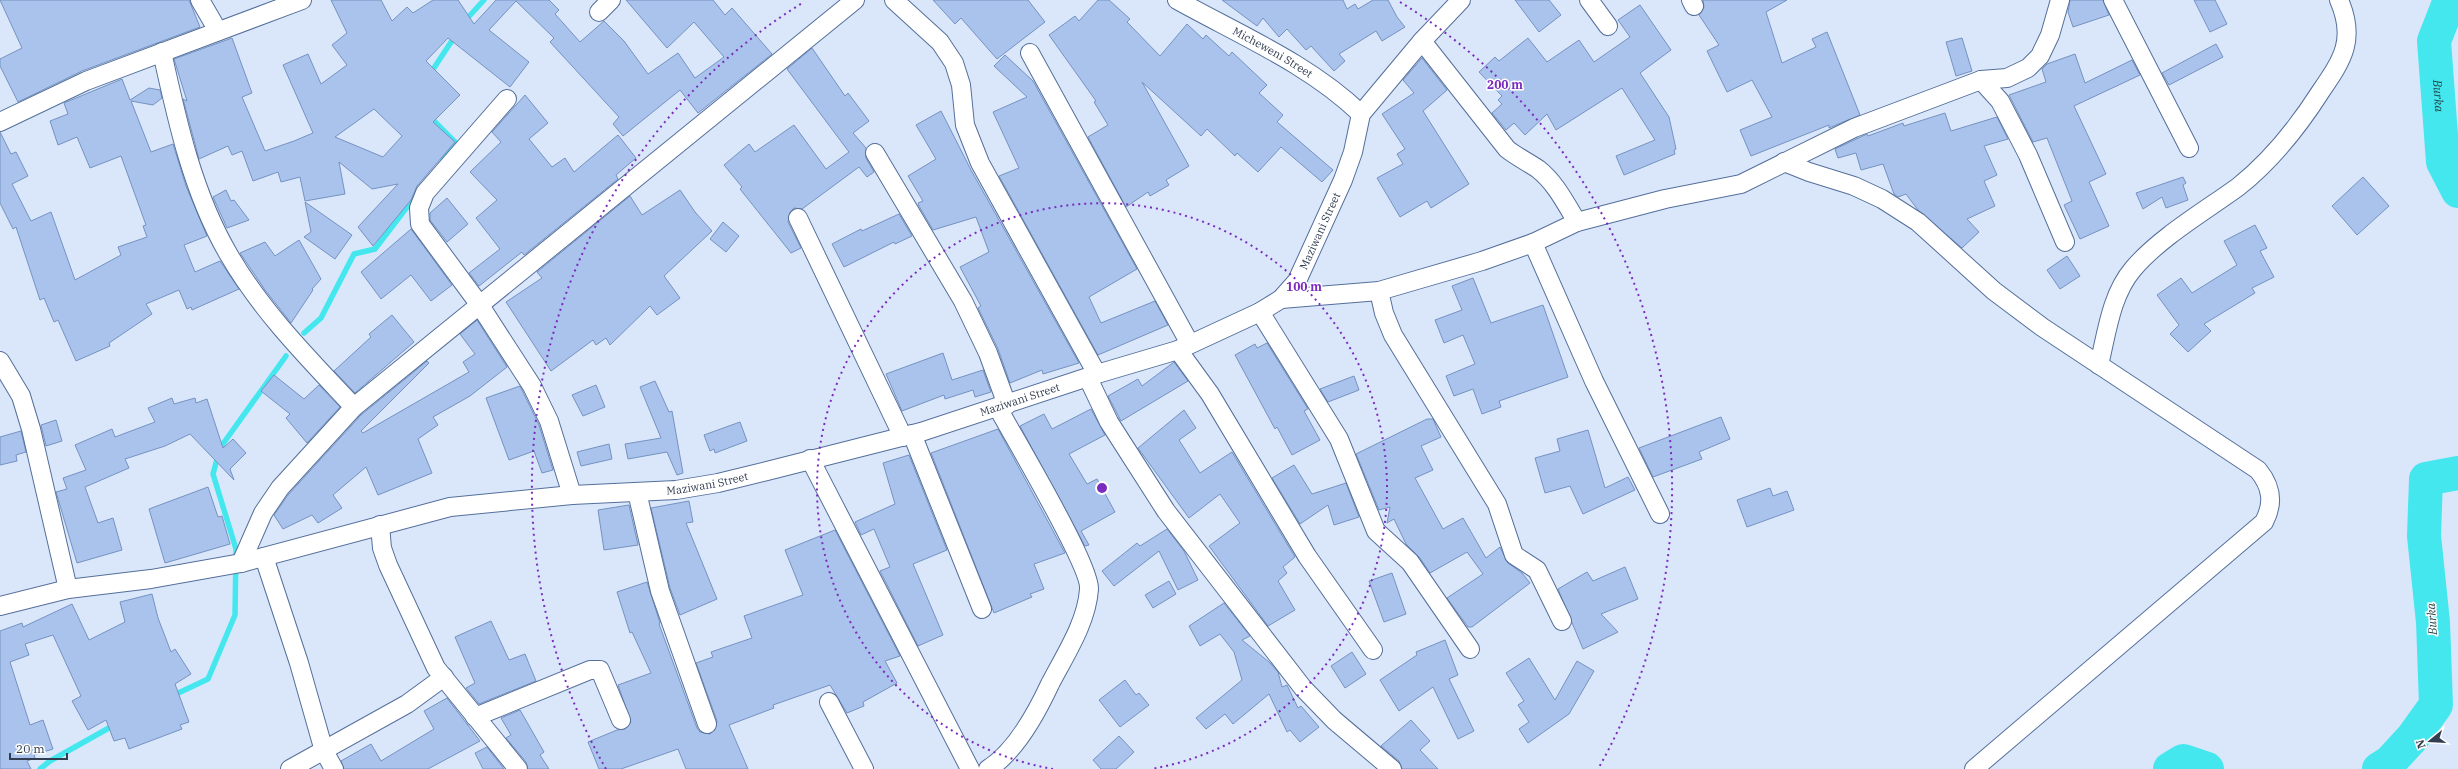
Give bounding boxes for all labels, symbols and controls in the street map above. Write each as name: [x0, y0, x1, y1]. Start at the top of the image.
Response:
street label: Micheweni Street: [1230, 24, 1315, 81]
text: 200 m: [1487, 77, 1523, 92]
water label: Burka: [2430, 78, 2447, 113]
street label: Maziwani Street: [1296, 190, 1343, 272]
text: 100 m: [1286, 279, 1322, 294]
street label: Maziwani Street: [978, 380, 1061, 419]
street label: Maziwani Street: [666, 469, 750, 497]
centre of rings: [1095, 481, 1109, 495]
water label: Burka: [2423, 602, 2440, 637]
north arrow: [2410, 721, 2450, 761]
scale bar: [10, 735, 67, 761]
text: N: [2412, 738, 2428, 750]
text: 20 m: [16, 741, 45, 756]

